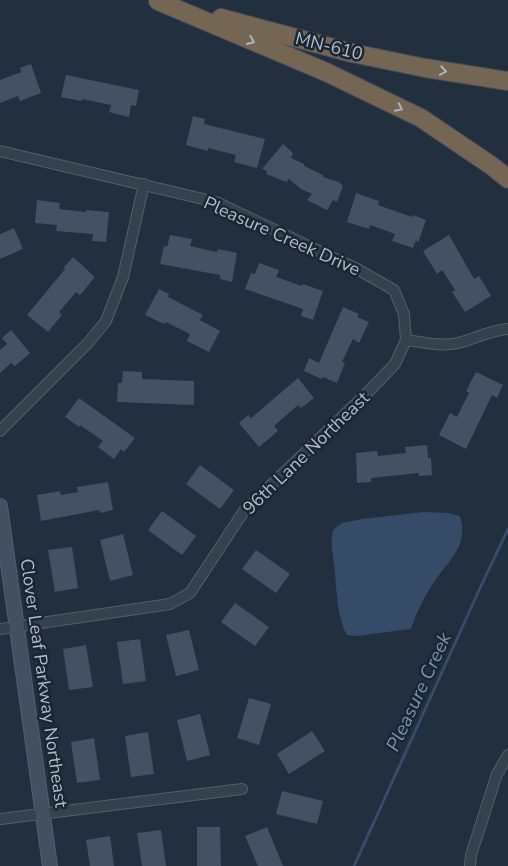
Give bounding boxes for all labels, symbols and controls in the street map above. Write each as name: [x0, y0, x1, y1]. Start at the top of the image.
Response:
street label: MN-610: [293, 26, 365, 66]
one-way arrow: [246, 34, 255, 45]
one-way arrow: [439, 65, 447, 75]
one-way arrow: [394, 102, 403, 112]
street label: Pleasure Creek Drive: [200, 191, 364, 281]
street label: 96th Lane Northeast: [238, 386, 375, 520]
street label: Clover Leaf Parkway Northeast: [15, 557, 73, 810]
water label: Pleasure Creek: [380, 628, 458, 756]

